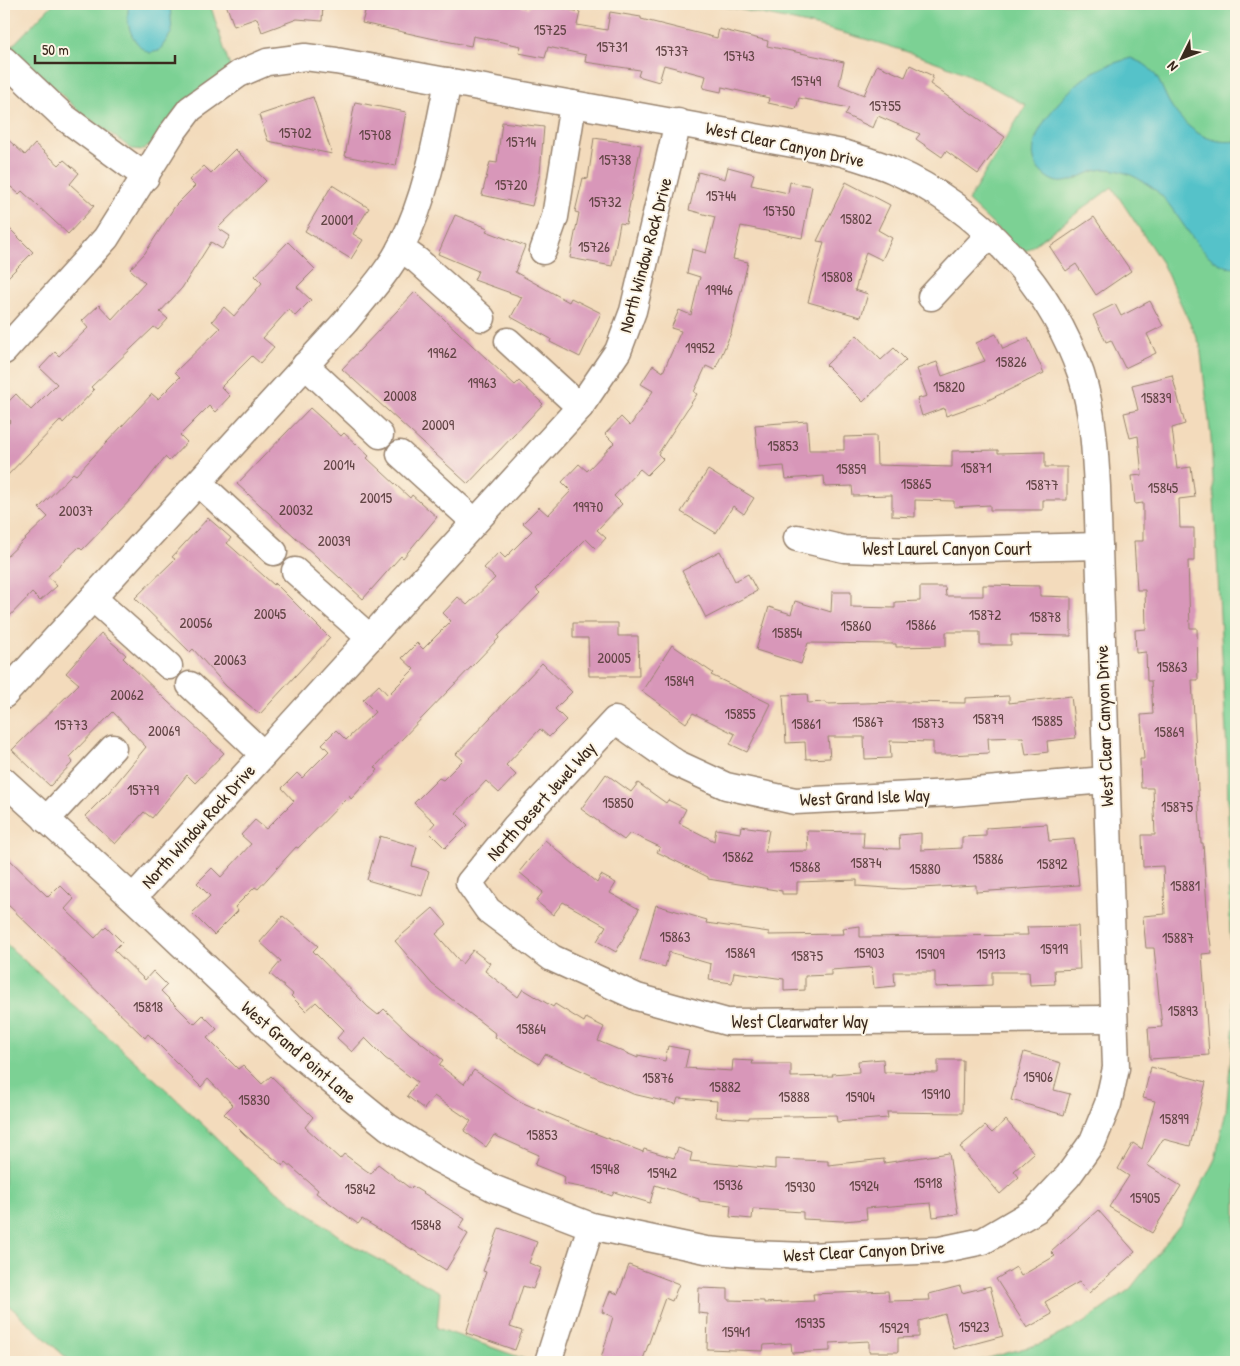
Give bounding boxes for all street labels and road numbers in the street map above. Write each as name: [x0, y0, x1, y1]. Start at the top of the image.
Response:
street label: West Clear Canyon Drive: [703, 115, 867, 173]
street label: North Window Rock Drive: [612, 175, 678, 335]
street label: West Laurel Canyon Court: [862, 536, 1032, 561]
street label: West Clear Canyon Drive: [1089, 645, 1119, 807]
street label: North Desert Jewel Way: [481, 736, 602, 866]
street label: North Window Rock Drive: [135, 758, 261, 894]
street label: West Grand Isle Way: [799, 782, 931, 812]
street label: West Grand Point Lane: [236, 995, 362, 1109]
street label: West Clearwater Way: [732, 1009, 869, 1034]
street label: West Clear Canyon Drive: [783, 1234, 945, 1268]

